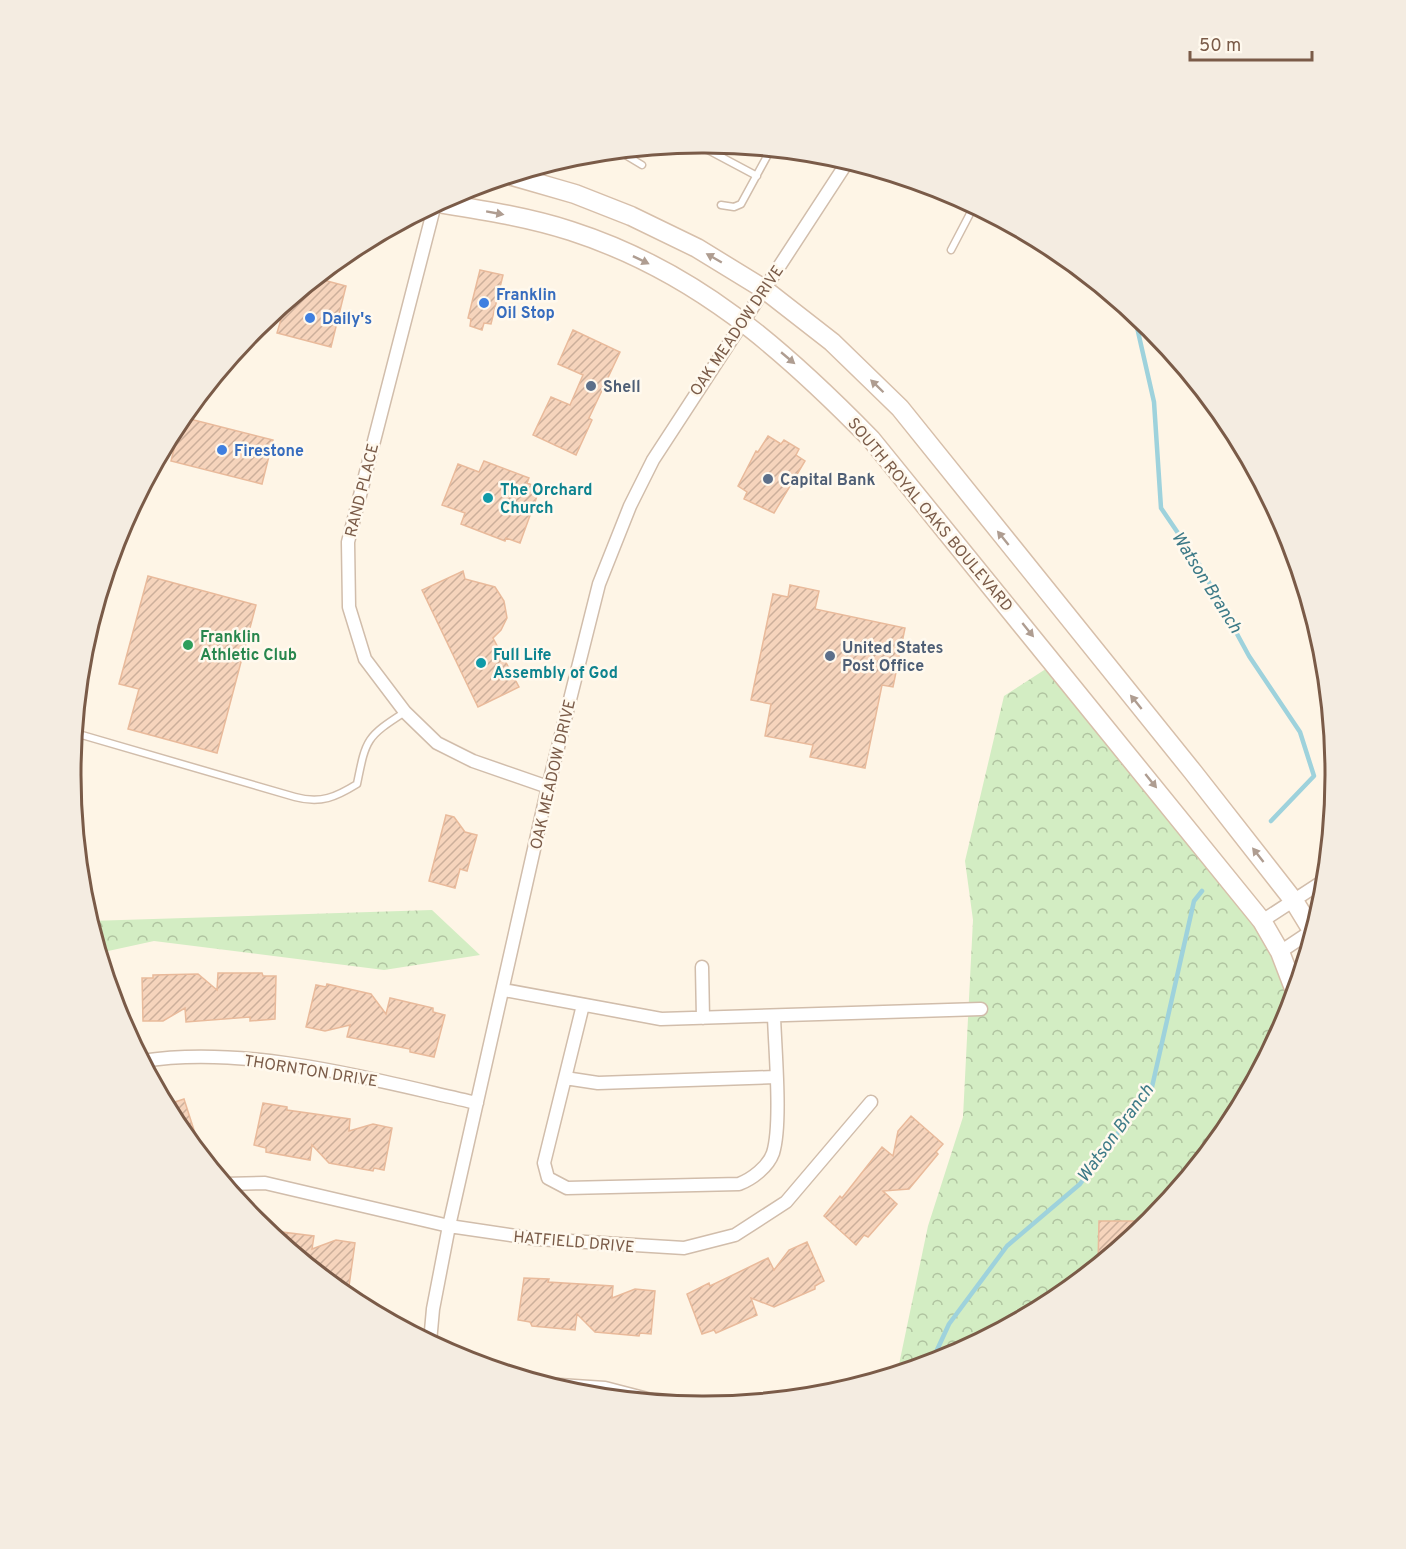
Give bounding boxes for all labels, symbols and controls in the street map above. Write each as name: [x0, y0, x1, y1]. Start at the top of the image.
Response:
scale bar: [1190, 24, 1312, 62]
text: 50 m: [1199, 35, 1241, 58]
one-way arrow: [486, 209, 505, 218]
one-way arrow: [705, 253, 722, 263]
one-way arrow: [632, 255, 649, 265]
street label: OAK MEADOW DRIVE: [686, 262, 789, 400]
place label: Franklin Oil Stop: [496, 286, 557, 324]
marker: Franklin Oil Stop: [477, 296, 491, 310]
place label: Daily's: [322, 310, 372, 330]
marker: Daily's: [303, 311, 317, 325]
one-way arrow: [780, 351, 795, 364]
place label: Shell: [603, 378, 641, 398]
marker: Shell: [584, 379, 598, 393]
one-way arrow: [870, 379, 884, 393]
street label: SOUTH ROYAL OAKS BOULEVARD: [842, 414, 1017, 616]
place label: Firestone: [234, 442, 304, 462]
street label: RAND PLACE: [342, 442, 384, 539]
marker: Firestone: [215, 443, 229, 457]
place label: Capital Bank: [780, 471, 875, 491]
marker: Capital Bank: [761, 472, 775, 486]
place label: The Orchard Church: [500, 481, 593, 519]
marker: The Orchard Church: [481, 491, 495, 505]
water label: Watson Branch: [1165, 527, 1246, 638]
one-way arrow: [997, 530, 1010, 546]
one-way arrow: [1022, 622, 1034, 637]
place label: Franklin Athletic Club: [200, 628, 297, 666]
marker: Franklin Athletic Club: [181, 638, 195, 652]
place label: United States Post Office: [842, 639, 944, 677]
place label: Full Life Assembly of God: [493, 646, 618, 684]
marker: United States Post Office: [823, 649, 837, 663]
marker: Full Life Assembly of God: [474, 656, 488, 670]
one-way arrow: [1131, 695, 1143, 710]
street label: OAK MEADOW DRIVE: [527, 697, 581, 851]
one-way arrow: [1144, 773, 1157, 788]
one-way arrow: [1252, 847, 1265, 863]
street label: THORNTON DRIVE: [243, 1052, 379, 1092]
water label: Watson Branch: [1073, 1080, 1160, 1188]
street label: HATFIELD DRIVE: [512, 1228, 635, 1258]

